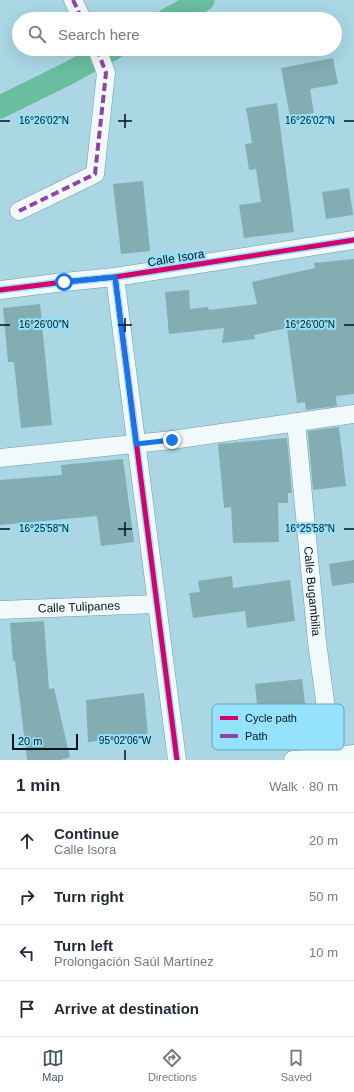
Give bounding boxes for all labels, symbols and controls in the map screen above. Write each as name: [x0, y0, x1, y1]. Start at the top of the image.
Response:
search box: [12, 12, 342, 56]
icon: search: [26, 23, 48, 45]
text: Search here: [58, 26, 140, 43]
text: 16°26'02"N: [19, 115, 69, 126]
text: 16°26'02"N: [285, 115, 335, 126]
street label: Calle Isora: [147, 247, 206, 269]
route start: [55, 273, 73, 291]
text: 16°26'00"N: [19, 319, 69, 330]
text: 16°26'00"N: [285, 319, 335, 330]
route end: [163, 431, 181, 449]
text: 16°25'58"N: [19, 523, 69, 534]
text: 16°25'58"N: [285, 523, 335, 534]
street label: Calle Bugambilia: [301, 546, 323, 637]
street label: Calle Tulipanes: [38, 598, 120, 616]
legend: [212, 704, 344, 750]
text: Cycle path: [245, 712, 297, 724]
text: Path: [245, 730, 268, 742]
scale bar: [12, 732, 78, 751]
text: 20 m: [18, 735, 42, 747]
text: 95°02'06"W: [99, 735, 152, 746]
text: 1 min: [16, 776, 60, 795]
text: Walk · 80 m: [269, 779, 338, 794]
text: Continue: [54, 825, 119, 842]
icon: ahead: [16, 830, 38, 852]
text: 20 m: [309, 833, 338, 848]
text: Calle Isora: [54, 842, 116, 857]
icon: right: [16, 886, 38, 908]
text: Turn right: [54, 888, 124, 905]
text: 50 m: [309, 889, 338, 904]
text: Turn left: [54, 937, 113, 954]
icon: left: [16, 942, 38, 964]
text: 10 m: [309, 945, 338, 960]
text: Prolongación Saúl Martínez: [54, 954, 214, 969]
icon: arrive: [16, 998, 38, 1020]
text: Arrive at destination: [54, 1000, 199, 1017]
tab: Map: [42, 1047, 64, 1083]
tab: Directions: [148, 1047, 197, 1083]
tab: Saved: [281, 1047, 312, 1083]

